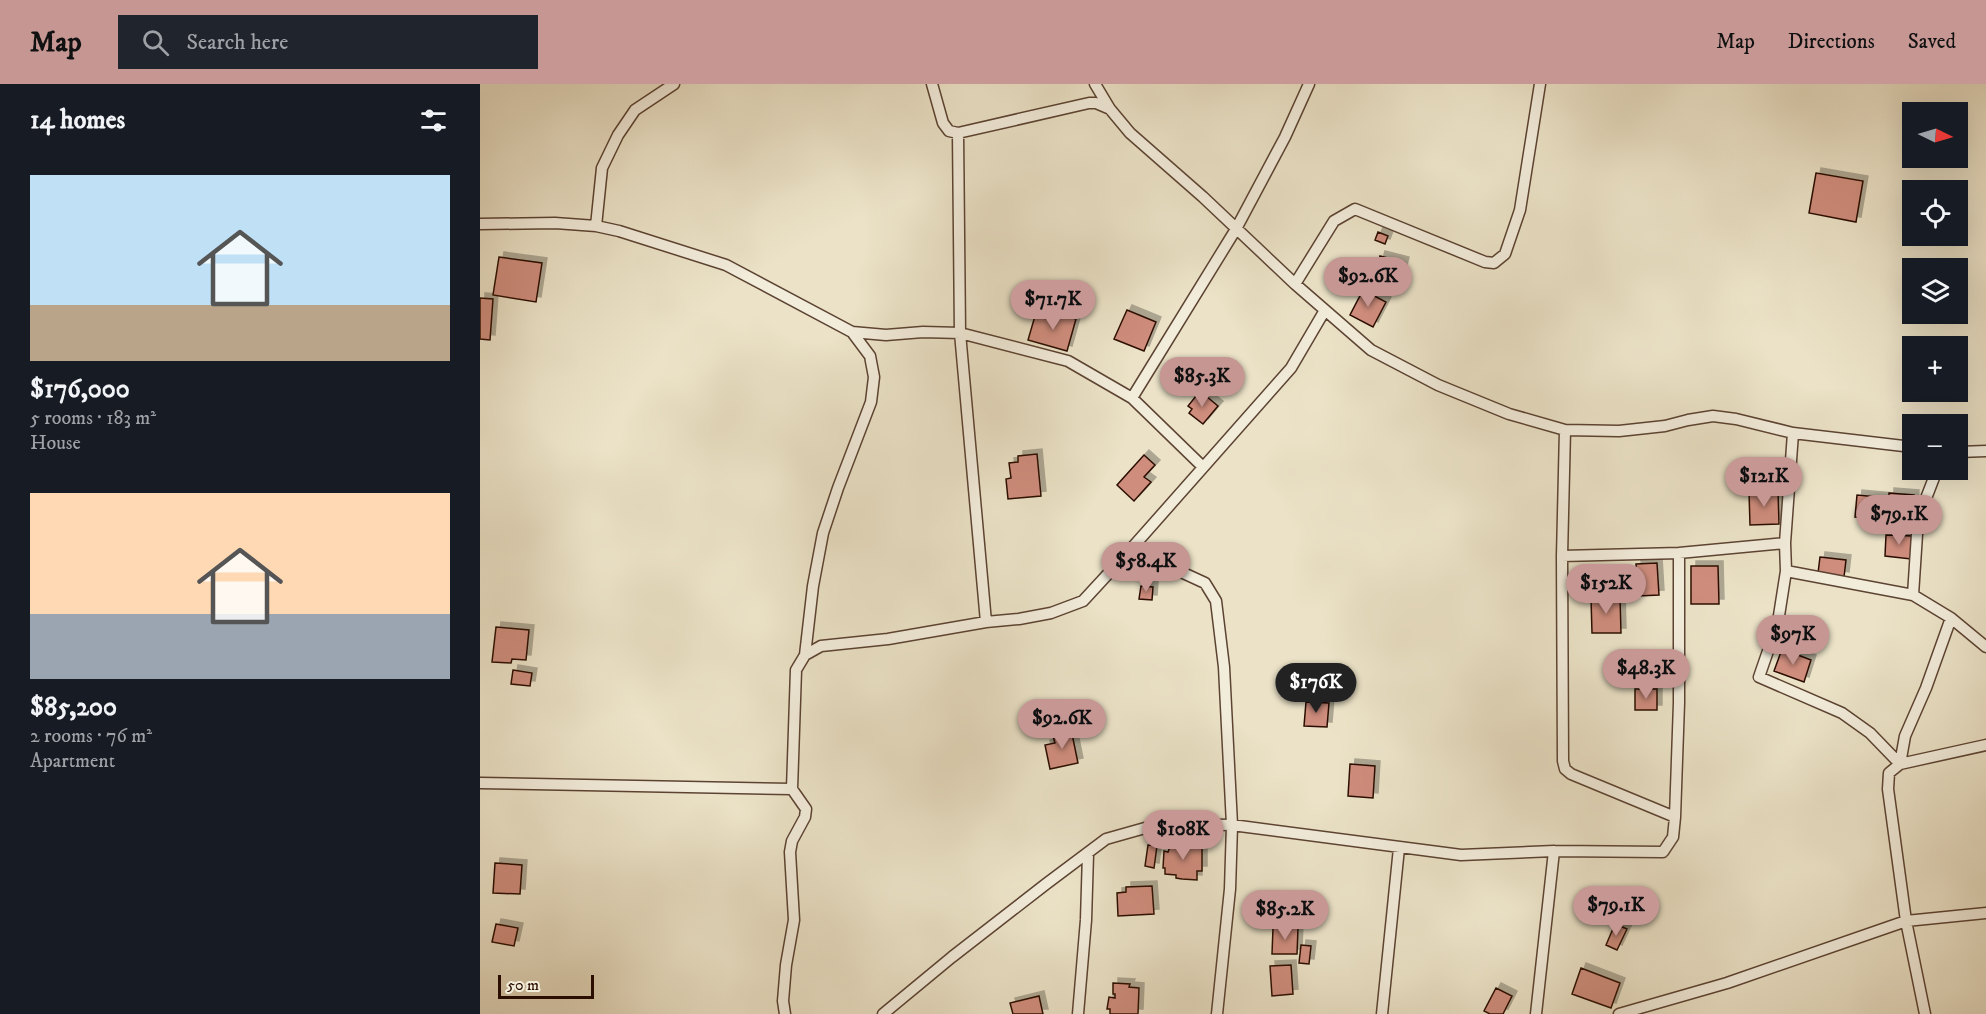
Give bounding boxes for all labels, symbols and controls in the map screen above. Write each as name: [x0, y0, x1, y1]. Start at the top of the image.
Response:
search box: [118, 15, 538, 69]
text: Map: [30, 25, 82, 60]
icon: search: [139, 26, 172, 59]
text: Search here: [187, 29, 288, 56]
text: Map: [1716, 29, 1755, 55]
text: Directions: [1788, 29, 1875, 55]
text: Saved: [1908, 29, 1956, 55]
north arrow: [1902, 102, 1968, 168]
map controls: [1902, 102, 1968, 480]
text: 14 homes: [30, 104, 125, 137]
icon: filters: [417, 104, 450, 137]
button: locate: [1902, 180, 1968, 246]
icon: home: [186, 214, 294, 322]
pin: $92.6K: [1319, 257, 1417, 308]
button: layers: [1902, 258, 1968, 324]
text: $92.6K: [1338, 264, 1398, 289]
pin: $71.7K: [1004, 280, 1102, 331]
text: $71.7K: [1025, 287, 1081, 312]
button: +: [1902, 336, 1968, 402]
pin: $85.3K: [1153, 357, 1251, 408]
text: $85.3K: [1174, 364, 1230, 389]
text: $176,000: [30, 373, 130, 406]
text: 5 rooms · 183 m²: [30, 406, 156, 431]
button: −: [1902, 414, 1968, 480]
text: House: [30, 431, 81, 456]
pin: $121K: [1722, 457, 1806, 508]
text: $121K: [1739, 464, 1789, 489]
pin: $79.1K: [1850, 495, 1948, 546]
text: $79.1K: [1870, 502, 1928, 527]
icon: home: [186, 532, 294, 640]
pin: $58.4K: [1097, 542, 1195, 593]
text: $58.4K: [1115, 549, 1177, 574]
pin: $152K: [1564, 564, 1648, 615]
text: $152K: [1580, 571, 1632, 596]
pin: $97K: [1757, 615, 1829, 666]
text: $97K: [1770, 622, 1816, 647]
pin: $48.3K: [1597, 649, 1695, 700]
text: $48.3K: [1617, 656, 1675, 681]
pin: $176K: [1274, 663, 1358, 714]
text: $176K: [1289, 670, 1343, 695]
text: $85,200: [30, 691, 117, 724]
pin: $92.6K: [1013, 699, 1111, 750]
text: $92.6K: [1032, 706, 1092, 731]
text: 2 rooms · 76 m²: [30, 724, 152, 749]
text: Apartment: [30, 749, 115, 774]
pin: $108K: [1141, 810, 1225, 861]
text: $108K: [1156, 817, 1210, 842]
pin: $79.1K: [1567, 886, 1665, 937]
pin: $85.2K: [1236, 890, 1334, 941]
text: $79.1K: [1587, 893, 1645, 918]
text: $85.2K: [1256, 897, 1314, 922]
scale bar: [498, 972, 594, 1000]
text: 50 m: [507, 975, 539, 995]

